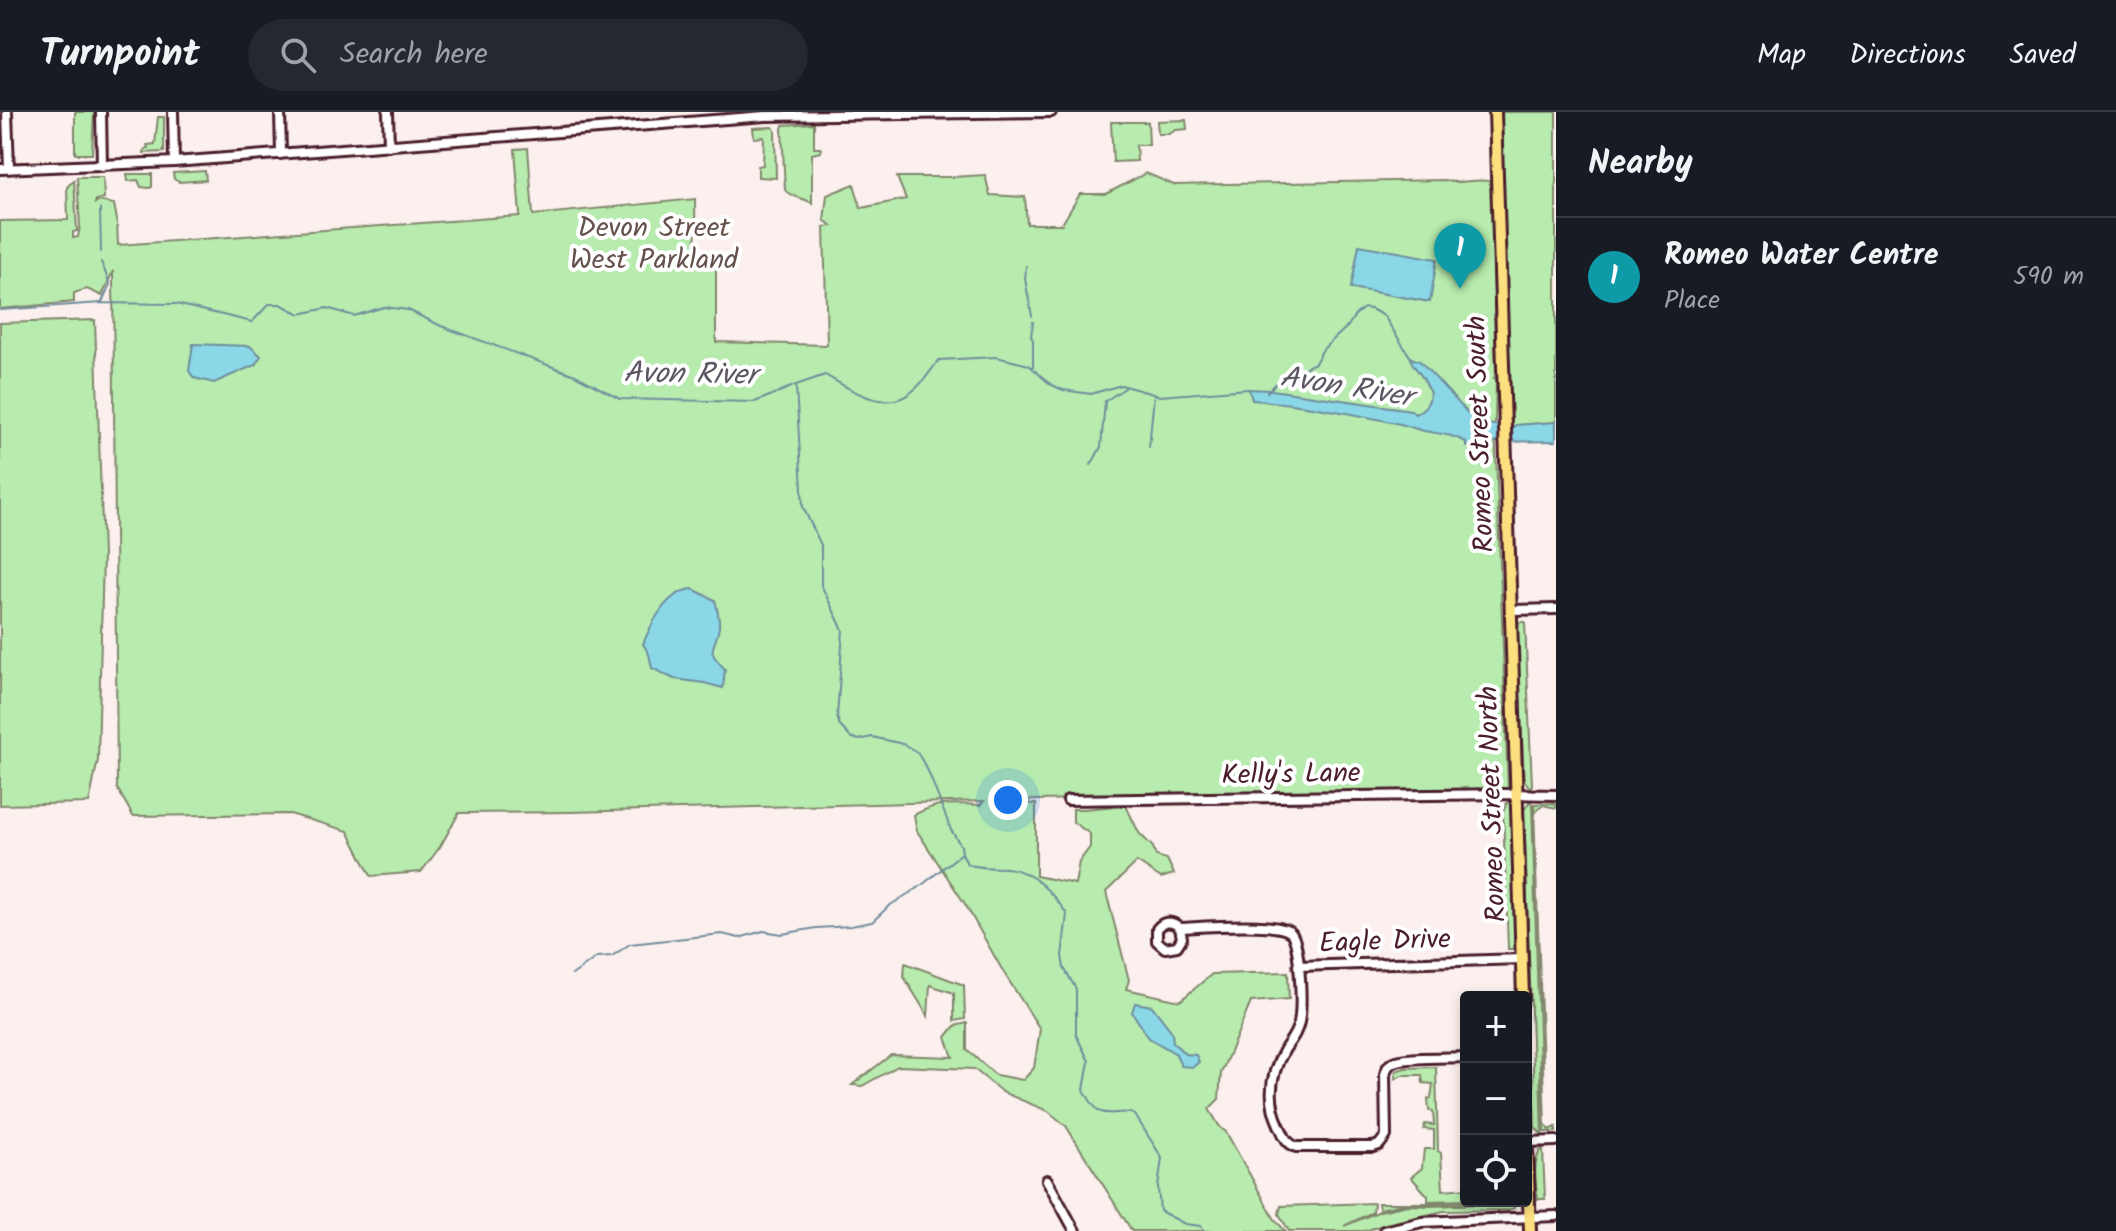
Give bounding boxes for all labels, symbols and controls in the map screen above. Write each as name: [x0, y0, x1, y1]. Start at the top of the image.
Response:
search box: [248, 19, 808, 91]
text: Turnpoint: [40, 25, 200, 85]
text: Search here: [340, 31, 488, 79]
icon: search: [276, 33, 320, 77]
text: Map: [1757, 33, 1806, 78]
text: Directions: [1850, 33, 1966, 78]
text: Saved: [2010, 33, 2076, 78]
text: Nearby: [1588, 137, 1693, 191]
park label: Devon Street West Parkland: [570, 206, 739, 283]
pin: 1: [1434, 223, 1486, 289]
text: Romeo Water Centre: [1664, 232, 1938, 280]
text: 1: [1610, 256, 1618, 298]
text: 590 m: [2013, 256, 2084, 298]
text: Place: [1664, 280, 1720, 322]
street label: Romeo Street South: [1454, 315, 1508, 553]
water label: Avon River: [623, 350, 763, 400]
water label: Avon River: [1276, 354, 1422, 423]
street label: Romeo Street North: [1466, 685, 1520, 923]
street label: Kelly's Lane: [1221, 751, 1361, 799]
your location: [988, 780, 1028, 820]
street label: Eagle Drive: [1318, 917, 1452, 967]
map controls: [1460, 991, 1532, 1207]
button: +: [1460, 991, 1532, 1063]
button: −: [1460, 1063, 1532, 1135]
button: locate: [1460, 1135, 1532, 1207]

